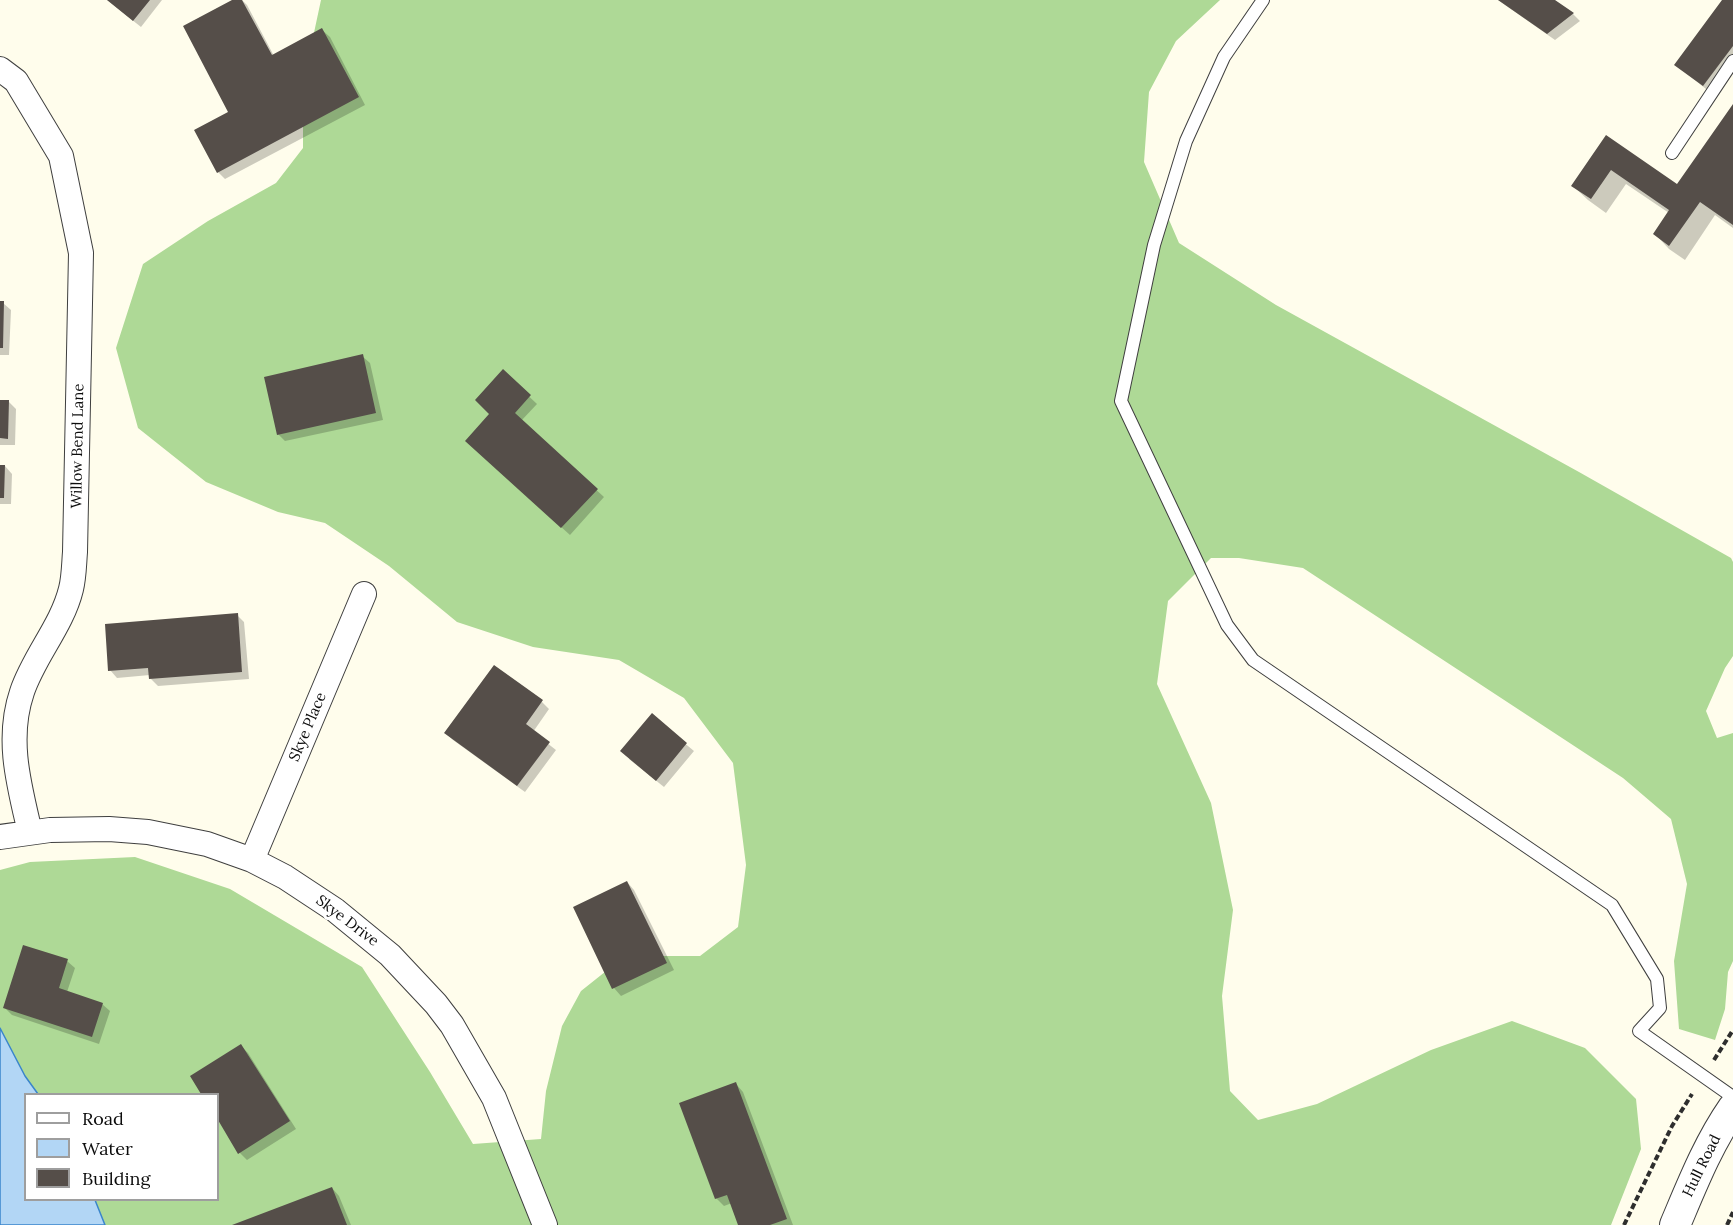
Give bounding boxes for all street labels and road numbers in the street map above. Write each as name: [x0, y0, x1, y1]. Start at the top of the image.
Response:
street label: Willow Bend Lane: [68, 383, 88, 509]
street label: Skye Place: [285, 690, 331, 764]
street label: Skye Drive: [312, 892, 382, 950]
street label: Hull Road: [1679, 1132, 1725, 1200]

